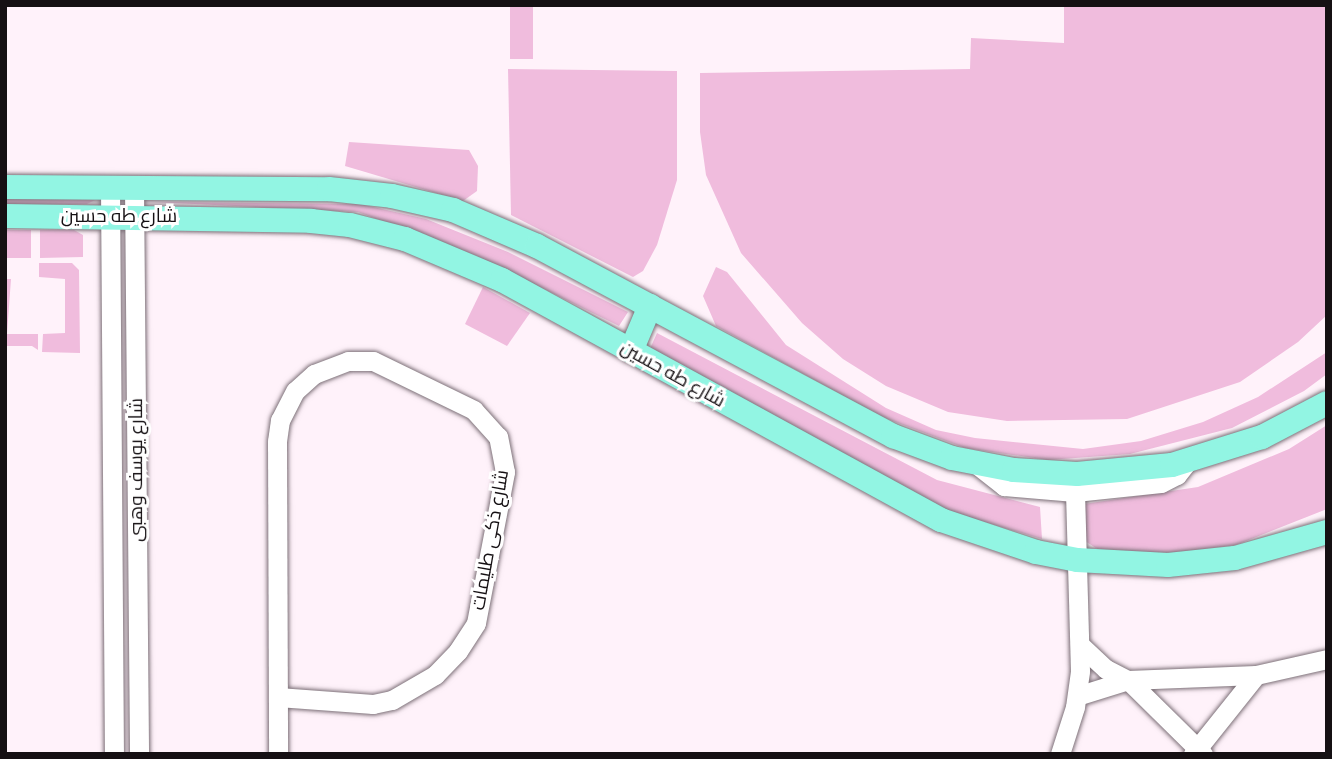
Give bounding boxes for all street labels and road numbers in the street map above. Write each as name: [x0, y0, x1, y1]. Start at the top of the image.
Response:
street label: شارع طه حسين: [61, 205, 177, 227]
street label: شارع طه حسين: [617, 336, 729, 412]
street label: شارع يوسف وهبى: [125, 398, 147, 542]
street label: شارع ذكى طليمات: [466, 468, 514, 612]

